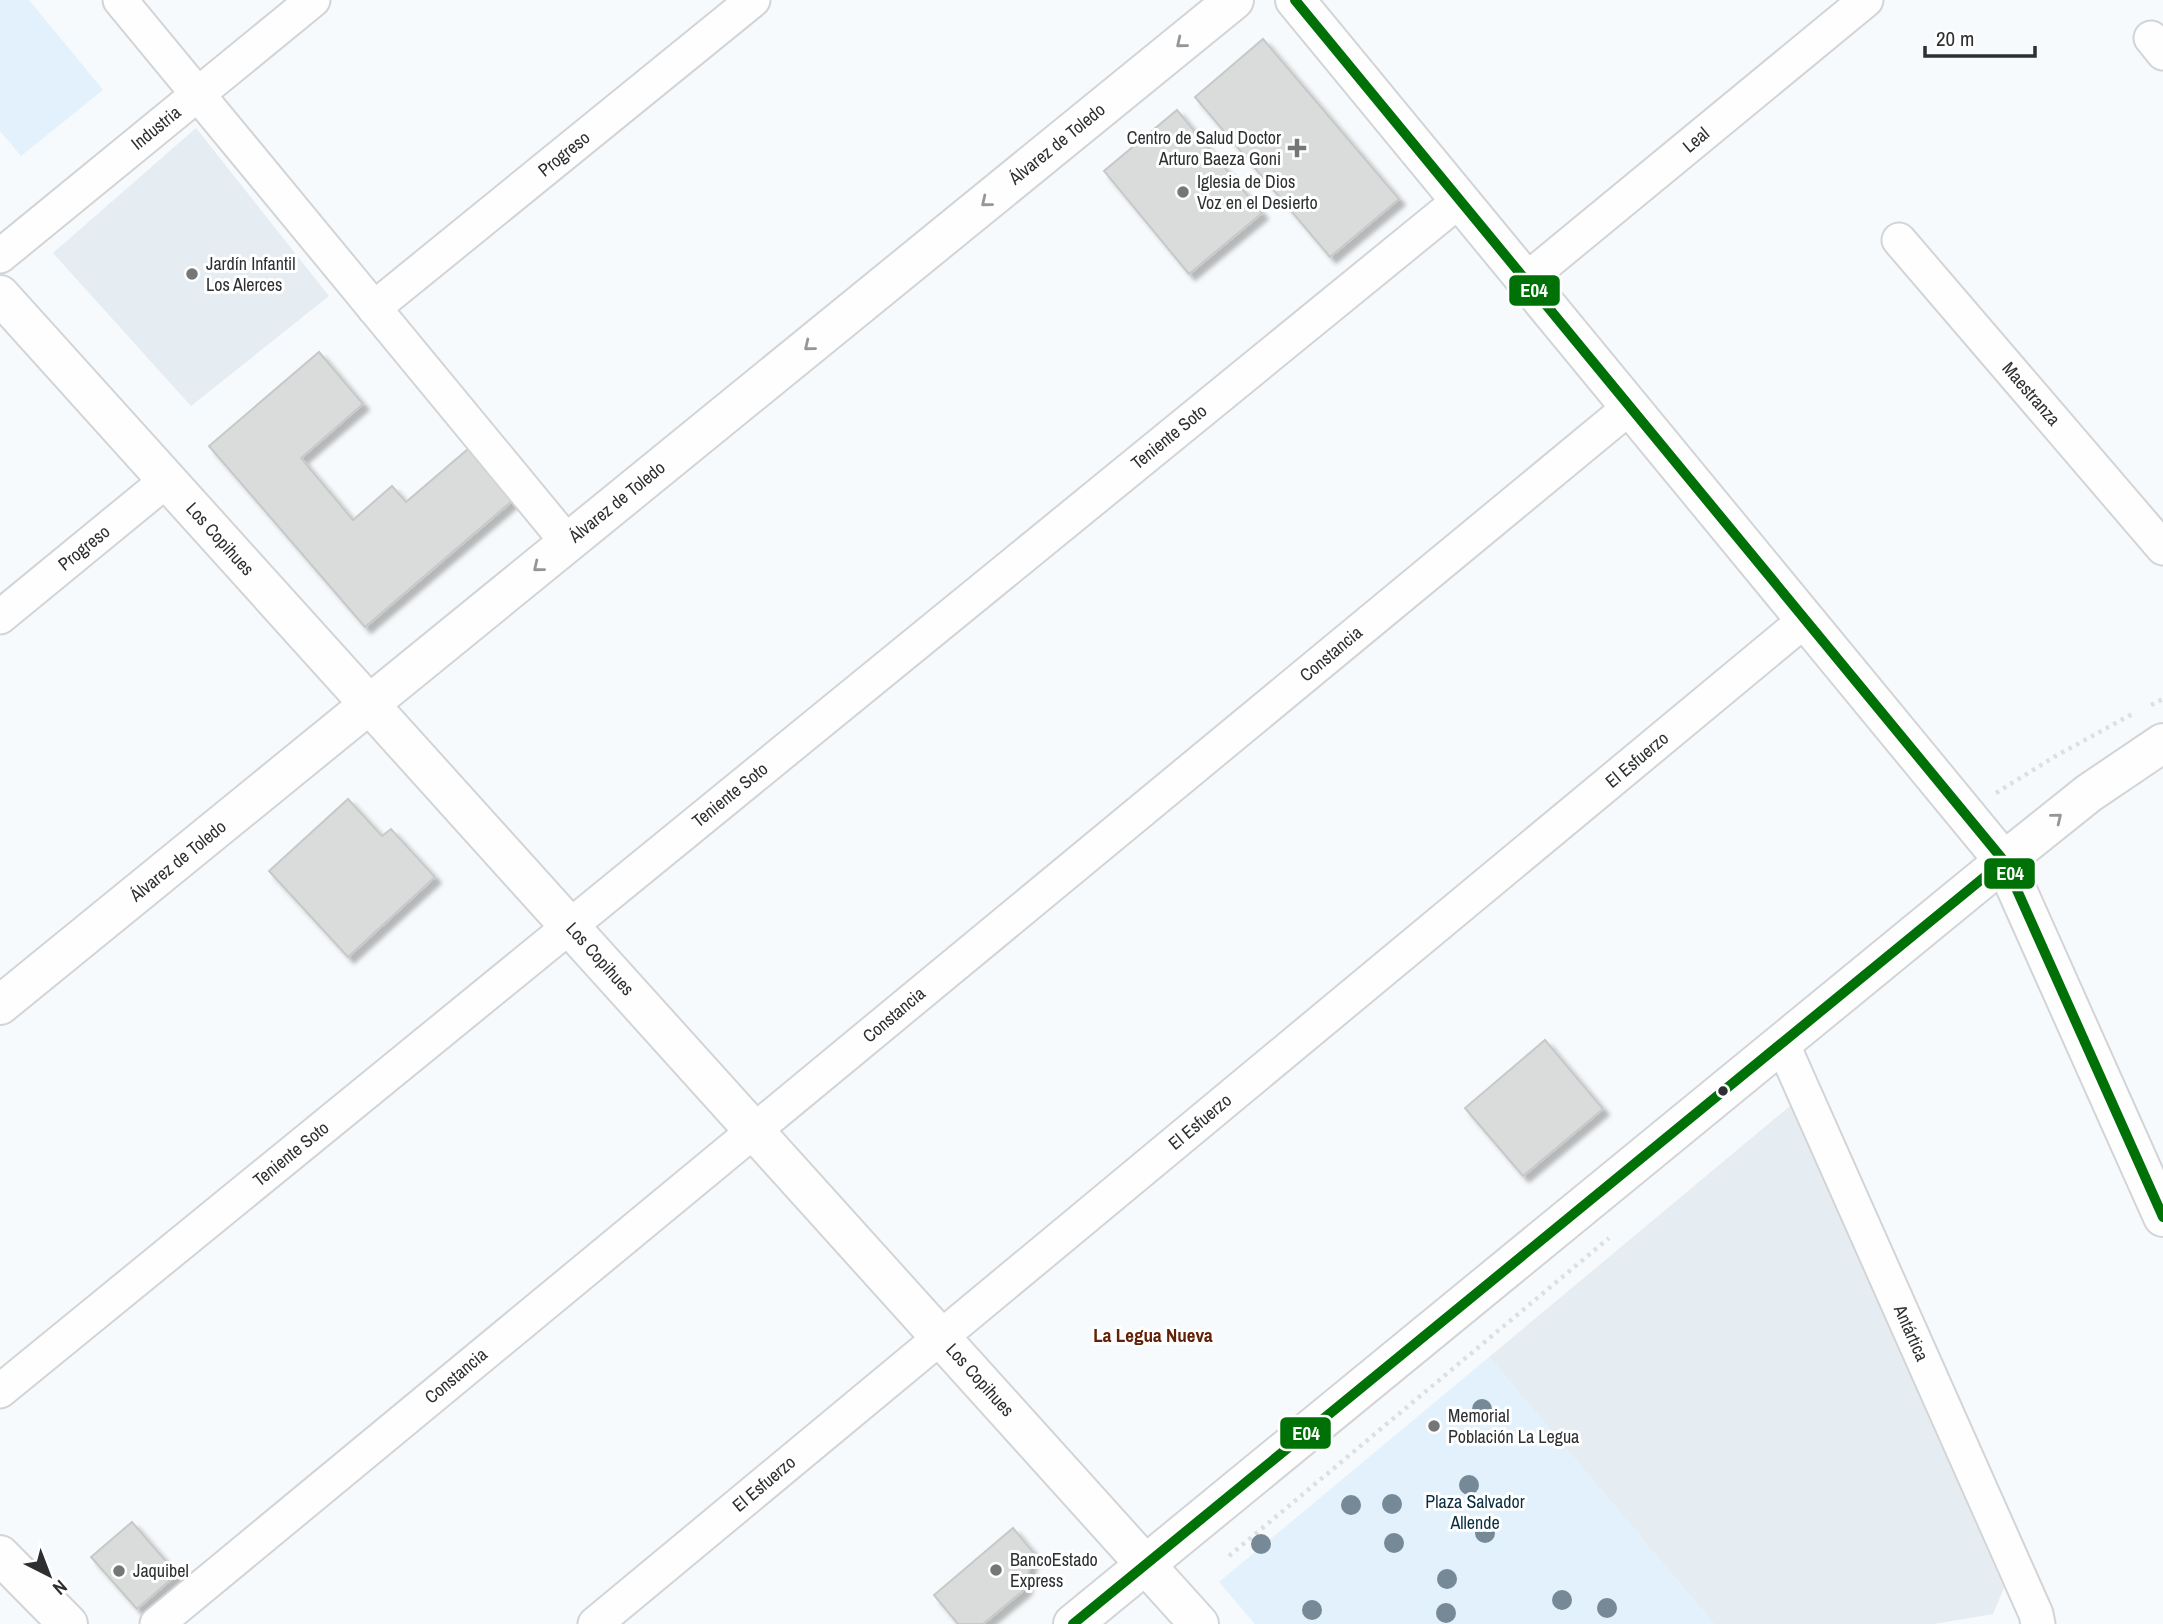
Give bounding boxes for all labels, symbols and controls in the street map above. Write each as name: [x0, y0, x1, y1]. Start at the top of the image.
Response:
scale bar: [1925, 14, 2035, 58]
text: 20 m: [1936, 24, 1974, 53]
one-way arrow: [1177, 35, 1190, 47]
street label: Álvarez de Toledo: [1003, 97, 1110, 191]
street label: Industria: [125, 100, 186, 155]
street label: Leal: [1677, 121, 1714, 158]
street label: Progreso: [533, 125, 595, 182]
place label: Centro de Salud Doctor Arturo Baeza Goni: [1127, 125, 1281, 171]
marker: Centro de Salud Doctor Arturo Baeza Goni: [1287, 138, 1307, 158]
place label: Iglesia de Dios Voz en el Desierto: [1197, 169, 1318, 215]
marker: Iglesia de Dios Voz en el Desierto: [1175, 184, 1191, 200]
one-way arrow: [981, 194, 994, 206]
place label: Jardín Infantil Los Alerces: [206, 251, 295, 297]
marker: Jardín Infantil Los Alerces: [184, 266, 200, 282]
line badge: E04: [1508, 274, 1561, 307]
text: E04: [1520, 277, 1548, 303]
one-way arrow: [805, 337, 817, 350]
street label: Maestranza: [1997, 356, 2066, 431]
street label: Teniente Soto: [1125, 398, 1212, 475]
street label: Álvarez de Toledo: [563, 455, 670, 549]
street label: Los Copihues: [181, 496, 260, 581]
street label: Progreso: [53, 519, 115, 576]
one-way arrow: [534, 558, 546, 571]
street label: Constancia: [1294, 620, 1367, 687]
street label: El Esfuerzo: [1600, 726, 1674, 793]
street label: Teniente Soto: [686, 756, 773, 833]
street label: Álvarez de Toledo: [124, 814, 231, 908]
one-way arrow: [2049, 814, 2062, 826]
line badge: E04: [1983, 857, 2036, 890]
text: E04: [1996, 860, 2024, 886]
street label: Los Copihues: [561, 916, 640, 1001]
street label: Constancia: [857, 981, 930, 1048]
unlabelled marker: [1716, 1084, 1730, 1098]
street label: El Esfuerzo: [1163, 1088, 1237, 1155]
street label: Teniente Soto: [247, 1115, 334, 1192]
street label: Antártica: [1888, 1300, 1935, 1365]
district label: La Legua Nueva: [1093, 1322, 1213, 1348]
street label: Los Copihues: [941, 1337, 1020, 1422]
street label: Constancia: [419, 1342, 492, 1409]
place label: Memorial Población La Legua: [1448, 1403, 1579, 1449]
line badge: E04: [1279, 1416, 1332, 1450]
marker: Memorial Población La Legua: [1426, 1418, 1442, 1434]
text: E04: [1292, 1420, 1320, 1446]
street label: El Esfuerzo: [727, 1450, 801, 1517]
park label: Plaza Salvador Allende: [1425, 1489, 1525, 1535]
north arrow: [14, 1540, 84, 1610]
place label: BancoEstado Express: [1010, 1547, 1098, 1593]
place label: Jaquibel: [133, 1558, 189, 1583]
marker: BancoEstado Express: [988, 1562, 1004, 1578]
marker: Jaquibel: [111, 1563, 127, 1579]
text: N: [47, 1574, 73, 1601]

